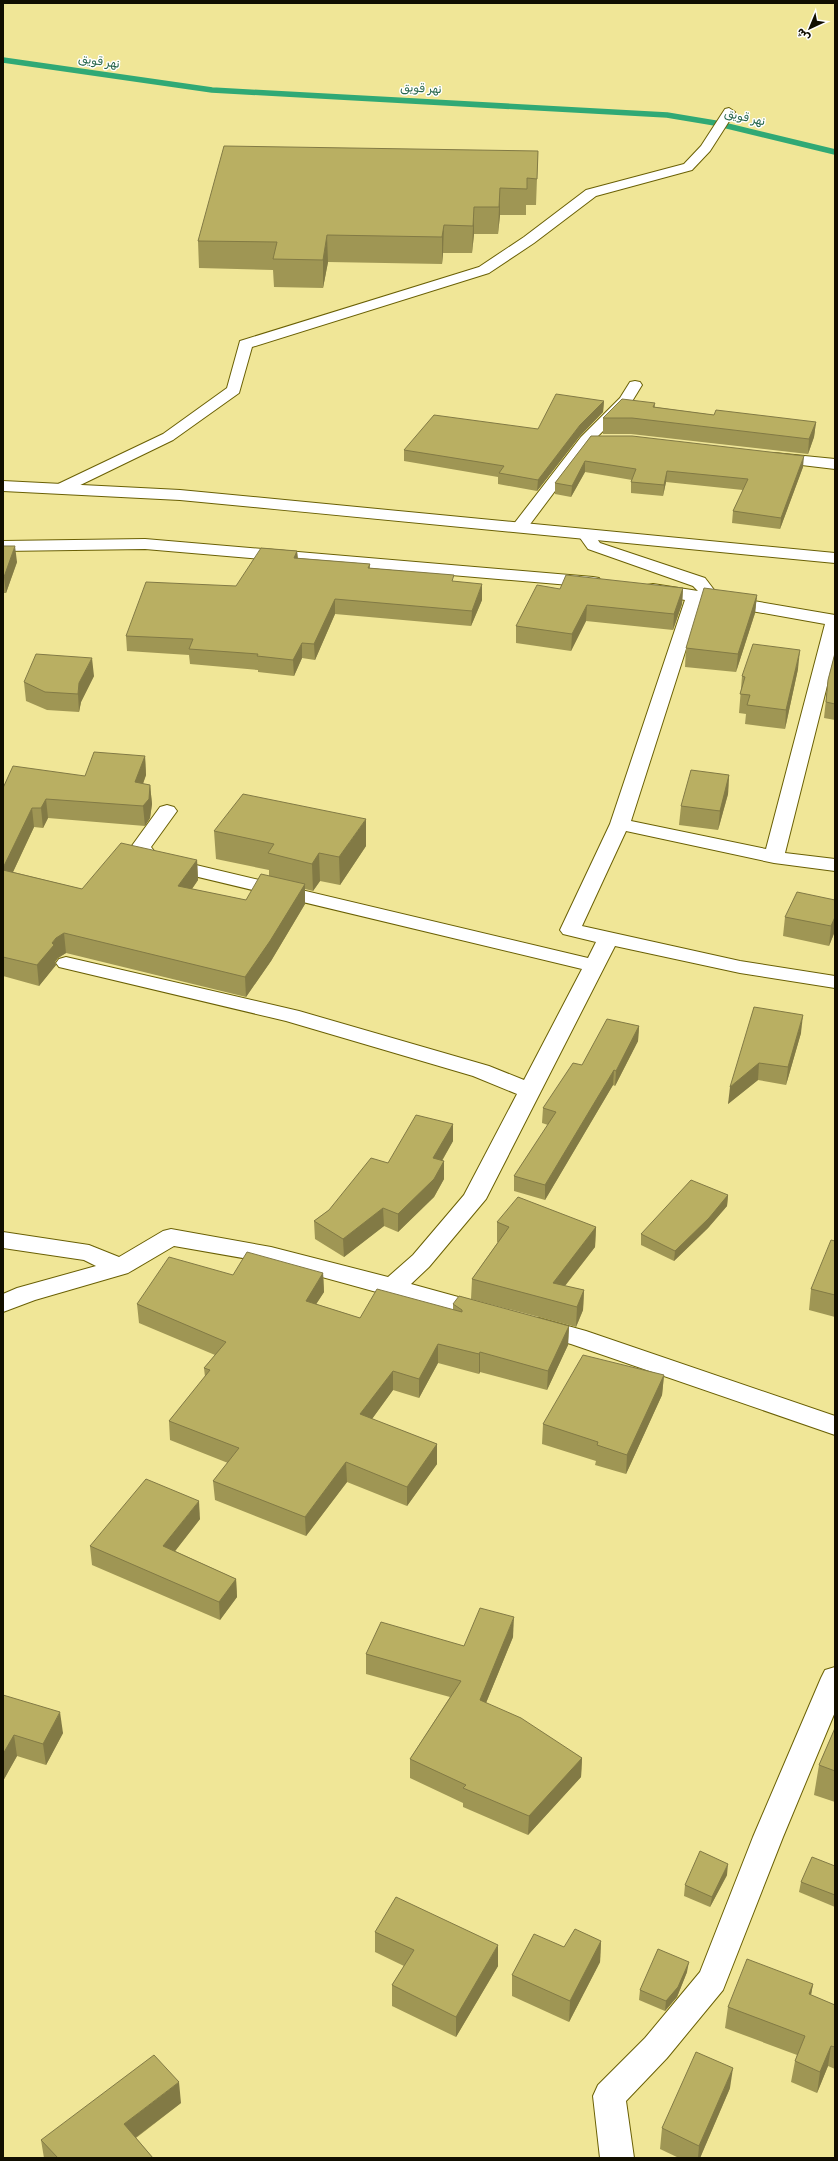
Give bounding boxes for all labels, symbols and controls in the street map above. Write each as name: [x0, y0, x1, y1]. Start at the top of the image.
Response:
north arrow: [790, 8, 830, 48]
text: ش: [794, 25, 813, 44]
water label: نهر قويق: [77, 51, 121, 72]
water label: نهر قويق: [400, 80, 442, 97]
water label: نهر قويق: [723, 105, 767, 129]

